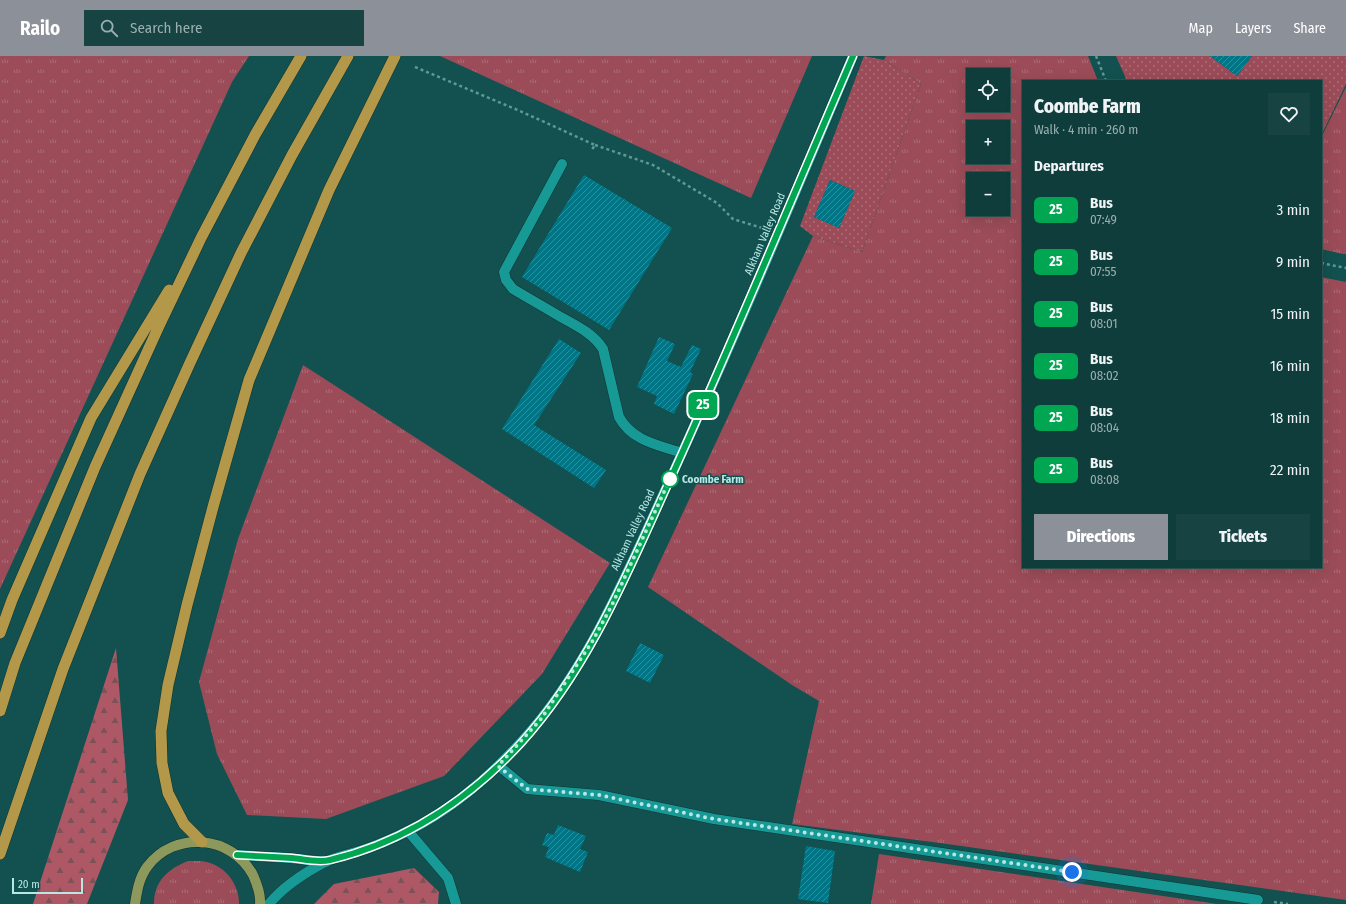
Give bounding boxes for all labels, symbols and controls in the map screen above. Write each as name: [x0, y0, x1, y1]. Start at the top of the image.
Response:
search box: [84, 10, 364, 46]
text: Railo: [20, 17, 60, 40]
icon: search: [98, 17, 120, 39]
text: Search here: [130, 19, 202, 37]
text: Map: [1189, 20, 1213, 37]
text: Layers: [1235, 20, 1271, 37]
text: Share: [1293, 20, 1326, 37]
map controls: [966, 68, 1010, 216]
button: locate: [966, 68, 1010, 112]
button: heart: [1268, 93, 1310, 135]
text: Coombe Farm: [1034, 95, 1141, 118]
button: +: [966, 120, 1010, 164]
text: Walk · 4 min · 260 m: [1034, 122, 1138, 137]
text: Departures: [1034, 157, 1104, 175]
button: −: [966, 172, 1010, 216]
street label: Alkham Valley Road: [742, 191, 788, 277]
text: Bus: [1090, 194, 1113, 212]
text: 25: [1049, 201, 1063, 218]
text: 3 min: [1276, 201, 1310, 219]
text: 07:49: [1090, 212, 1117, 227]
text: Bus: [1090, 246, 1113, 264]
text: 25: [1049, 253, 1063, 270]
text: 9 min: [1276, 253, 1310, 271]
text: 07:55: [1090, 264, 1116, 279]
text: Bus: [1090, 298, 1113, 316]
text: 25: [1049, 305, 1063, 322]
text: 15 min: [1271, 305, 1310, 323]
text: 08:01: [1090, 316, 1118, 331]
text: Bus: [1090, 350, 1113, 368]
text: 25: [1049, 357, 1063, 374]
text: 16 min: [1270, 357, 1310, 375]
text: 08:02: [1090, 368, 1118, 383]
line badge: 25: [685, 392, 721, 418]
text: 25: [696, 396, 710, 413]
text: Bus: [1090, 402, 1113, 420]
text: 25: [1049, 409, 1063, 426]
text: 18 min: [1270, 409, 1310, 427]
text: 08:04: [1090, 420, 1119, 435]
text: Bus: [1090, 454, 1113, 472]
text: 25: [1049, 461, 1063, 478]
text: 22 min: [1270, 461, 1310, 479]
marker: Coombe Farm: [661, 470, 679, 488]
text: 08:08: [1090, 472, 1119, 487]
place label: Coombe Farm: [682, 473, 744, 486]
street label: Alkham Valley Road: [609, 487, 657, 573]
button: Directions: [1034, 514, 1168, 560]
button: Tickets: [1176, 514, 1310, 560]
your location: [1062, 862, 1082, 882]
scale bar: [12, 876, 83, 895]
text: 20 m: [18, 878, 40, 891]

